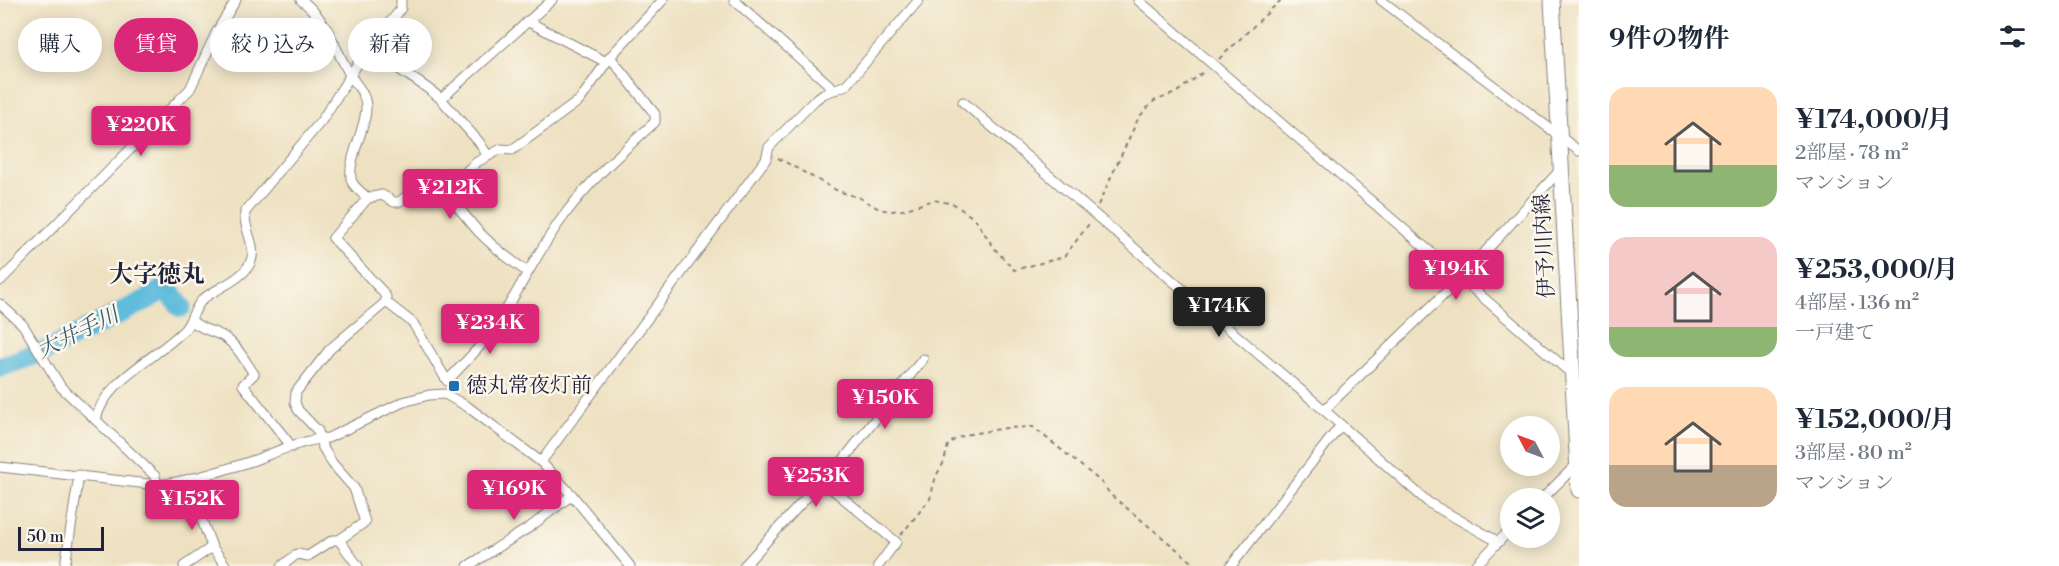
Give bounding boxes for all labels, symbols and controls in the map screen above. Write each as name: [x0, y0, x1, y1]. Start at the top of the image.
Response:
chip: 購入: [18, 18, 102, 72]
chip: 賃貸: [114, 18, 198, 72]
chip: 絞り込み: [210, 18, 336, 72]
chip: 新着: [348, 18, 432, 72]
icon: filters: [1996, 20, 2029, 53]
text: 9件の物件: [1609, 23, 1729, 55]
text: ¥174,000/月: [1795, 104, 1953, 136]
pin: ¥220K: [99, 106, 183, 157]
icon: home: [1657, 111, 1729, 183]
text: ¥220K: [105, 113, 177, 138]
text: 2部屋 · 78 m²: [1795, 141, 1909, 166]
pin: ¥212K: [408, 169, 492, 220]
text: マンション: [1795, 171, 1894, 196]
text: ¥212K: [417, 176, 483, 201]
street label: 伊予川内線: [1529, 193, 1561, 299]
pin: ¥194K: [1414, 250, 1498, 301]
text: ¥253,000/月: [1795, 254, 1959, 286]
text: ¥194K: [1423, 257, 1489, 282]
district label: 大字徳丸: [109, 260, 205, 290]
icon: home: [1657, 261, 1729, 333]
pin: ¥174K: [1177, 287, 1261, 338]
text: 4部屋 · 136 m²: [1795, 291, 1919, 316]
text: ¥174K: [1187, 294, 1251, 319]
water label: 大井手川: [33, 301, 125, 364]
pin: ¥234K: [448, 304, 532, 355]
text: ¥234K: [455, 311, 525, 336]
text: 一戸建て: [1795, 321, 1875, 346]
place label: 徳丸常夜灯前: [466, 373, 592, 399]
marker: 徳丸常夜灯前: [447, 379, 461, 393]
pin: ¥150K: [843, 379, 927, 430]
text: ¥150K: [851, 386, 919, 411]
text: ¥152,000/月: [1795, 404, 1955, 436]
icon: home: [1657, 411, 1729, 483]
north arrow: [1500, 416, 1560, 476]
map controls: [1500, 416, 1560, 548]
text: 3部屋 · 80 m²: [1795, 441, 1912, 466]
pin: ¥253K: [774, 457, 858, 508]
text: ¥253K: [782, 464, 850, 489]
pin: ¥169K: [472, 470, 556, 521]
text: マンション: [1795, 471, 1894, 496]
text: ¥169K: [481, 477, 547, 502]
pin: ¥152K: [150, 480, 234, 531]
text: ¥152K: [159, 487, 225, 512]
button: layers: [1500, 488, 1560, 548]
scale bar: [18, 524, 104, 552]
text: 50 m: [27, 527, 64, 547]

